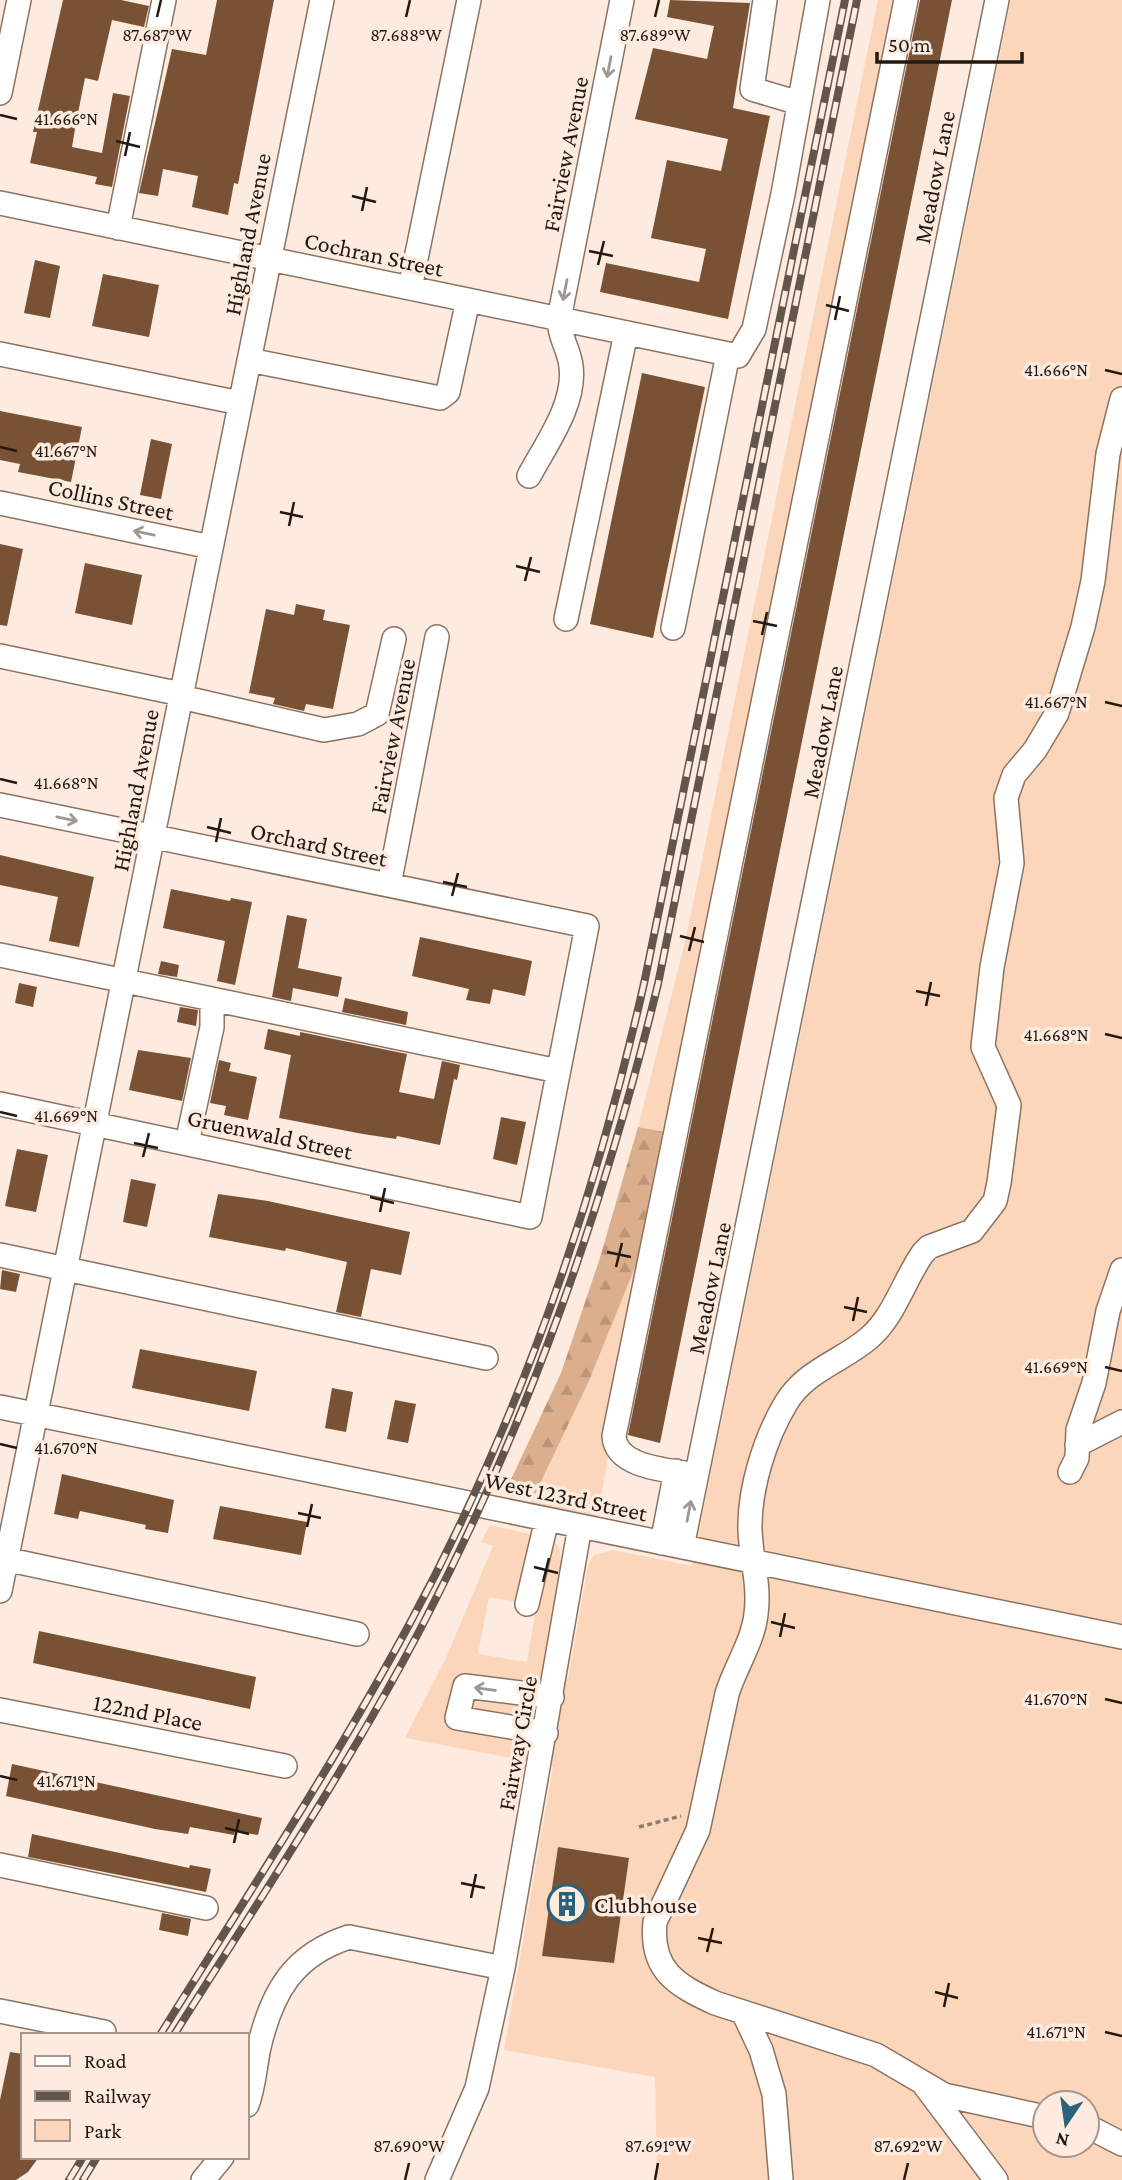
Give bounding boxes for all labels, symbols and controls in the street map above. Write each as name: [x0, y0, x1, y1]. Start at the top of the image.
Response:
scale bar: [877, 21, 1022, 65]
text: 87.687°W: [122, 25, 192, 45]
text: 87.688°W: [370, 25, 442, 45]
text: 87.689°W: [619, 25, 691, 45]
text: 50 m: [888, 33, 931, 57]
one-way arrow: [601, 55, 615, 78]
street label: Fairview Avenue: [537, 74, 593, 234]
street label: Meadow Lane: [908, 108, 960, 246]
text: 41.666°N: [34, 109, 98, 129]
street label: Highland Avenue: [218, 151, 276, 317]
street label: Cochran Street: [302, 226, 447, 282]
one-way arrow: [558, 278, 571, 301]
text: 41.666°N: [1024, 360, 1088, 380]
text: 41.667°N: [34, 441, 98, 461]
street label: Collins Street: [46, 473, 177, 526]
one-way arrow: [133, 525, 156, 539]
street label: Fairview Avenue: [364, 656, 420, 816]
street label: Meadow Lane: [796, 663, 848, 801]
text: 41.667°N: [1024, 692, 1088, 712]
street label: Highland Avenue: [106, 707, 164, 873]
text: 41.668°N: [33, 773, 99, 793]
one-way arrow: [55, 812, 78, 826]
street label: Orchard Street: [248, 816, 391, 872]
text: 41.668°N: [1023, 1025, 1089, 1045]
street label: Gruenwald Street: [185, 1103, 356, 1165]
text: 41.669°N: [34, 1106, 98, 1126]
street label: Meadow Lane: [682, 1219, 736, 1357]
text: 41.669°N: [1024, 1357, 1088, 1377]
text: 41.670°N: [34, 1438, 98, 1458]
street label: West 123rd Street: [482, 1466, 651, 1527]
one-way arrow: [683, 1500, 697, 1523]
street label: Fairway Circle: [492, 1673, 542, 1813]
one-way arrow: [474, 1682, 497, 1695]
street label: 122nd Place: [91, 1688, 205, 1736]
text: 41.670°N: [1024, 1689, 1088, 1709]
text: 41.671°N: [36, 1771, 96, 1791]
building icon: Clubhouse: [546, 1883, 588, 1925]
place label: Clubhouse: [594, 1891, 697, 1918]
text: 41.671°N: [1026, 2022, 1086, 2042]
legend: [21, 2033, 248, 2159]
text: Road: [84, 2049, 127, 2073]
text: Railway: [84, 2084, 151, 2108]
north arrow: [1031, 2089, 1101, 2159]
text: Park: [84, 2119, 121, 2143]
text: N: [1054, 2128, 1071, 2152]
text: 87.690°W: [373, 2136, 445, 2156]
text: 87.691°W: [625, 2136, 692, 2156]
text: 87.692°W: [873, 2136, 943, 2156]

